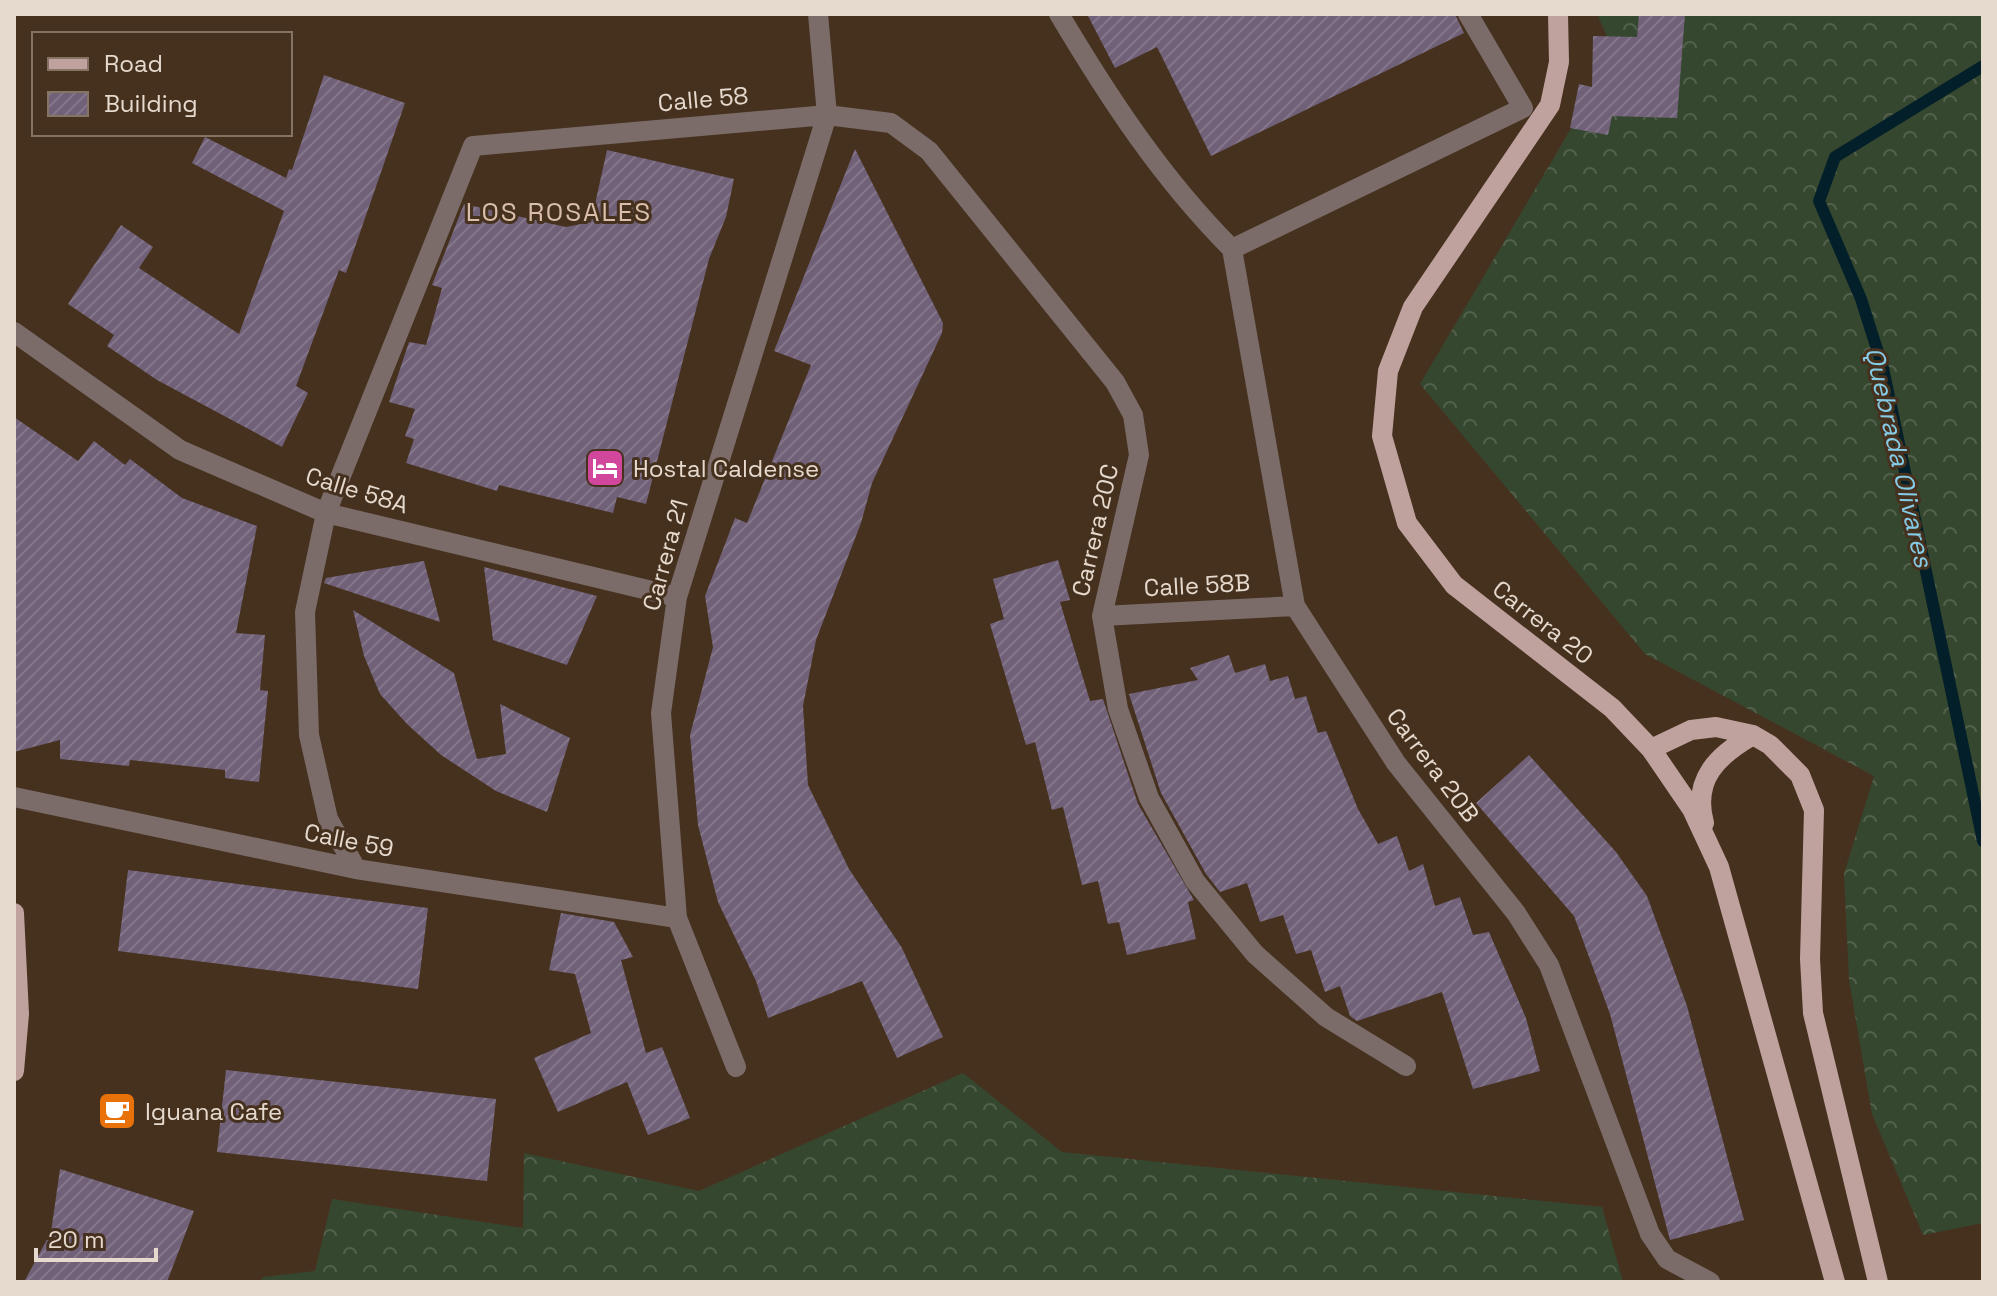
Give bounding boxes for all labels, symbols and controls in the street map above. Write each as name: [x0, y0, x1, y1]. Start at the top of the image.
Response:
legend: [32, 32, 292, 136]
text: Road: [104, 48, 163, 79]
street label: Calle 58: [656, 80, 750, 118]
text: Building: [104, 88, 198, 119]
district label: LOS ROSALES: [466, 195, 652, 229]
water label: Quebrada Olivares: [1857, 344, 1941, 572]
hotel icon: Hostal Caldense: [584, 447, 626, 489]
place label: Hostal Caldense: [633, 453, 819, 484]
street label: Calle 58A: [302, 460, 412, 520]
street label: Carrera 20C: [1065, 461, 1125, 599]
street label: Carrera 21: [635, 496, 695, 614]
street label: Calle 58B: [1143, 567, 1251, 603]
street label: Carrera 20: [1486, 573, 1600, 671]
street label: Carrera 20B: [1380, 702, 1486, 828]
street label: Calle 59: [302, 816, 396, 864]
cafe icon: Iguana Cafe: [96, 1090, 138, 1132]
place label: Iguana Cafe: [145, 1096, 282, 1127]
scale bar: [36, 1212, 156, 1262]
text: 20 m: [48, 1224, 105, 1255]

